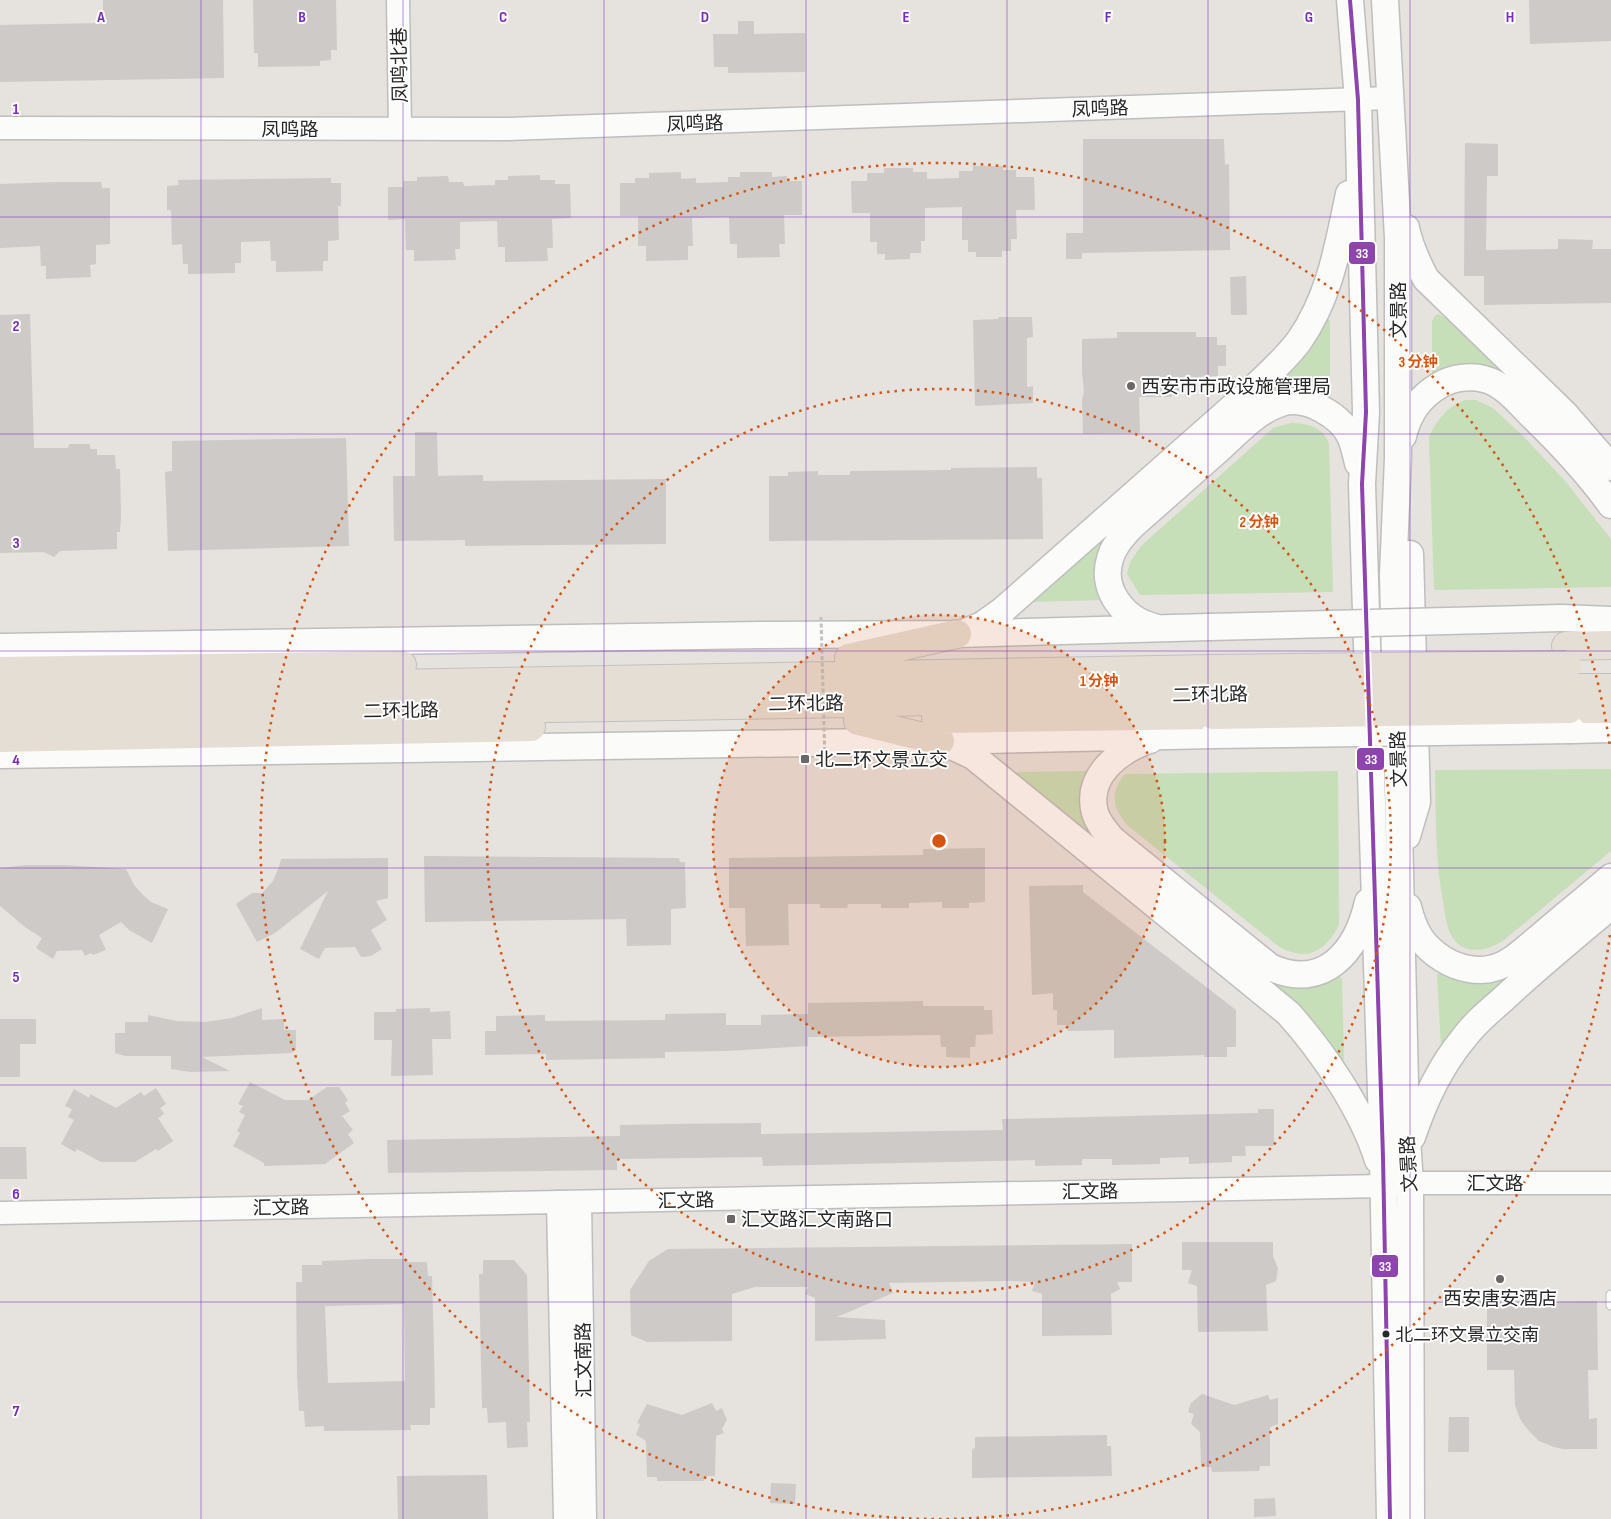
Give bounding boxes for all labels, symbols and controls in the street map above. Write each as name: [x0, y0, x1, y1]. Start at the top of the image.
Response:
text: A: [96, 8, 105, 27]
text: B: [298, 8, 306, 27]
text: C: [499, 8, 507, 27]
text: D: [701, 8, 709, 27]
text: E: [903, 8, 910, 27]
text: F: [1105, 8, 1112, 27]
text: G: [1305, 8, 1313, 27]
text: H: [1506, 8, 1514, 27]
street label: 凤鸣北巷: [388, 27, 413, 103]
street label: 凤鸣路: [1071, 97, 1129, 122]
text: 1: [13, 100, 20, 119]
street label: 凤鸣路: [666, 112, 724, 137]
street label: 凤鸣路: [261, 119, 319, 142]
line badge: 33: [1348, 241, 1376, 265]
text: 33: [1356, 245, 1368, 262]
street label: 文景路: [1388, 281, 1411, 339]
text: 2: [12, 317, 20, 336]
text: 3 分钟: [1398, 353, 1438, 372]
place label: 西安市市政设施管理局: [1141, 376, 1331, 399]
marker: 西安市市政设施管理局: [1125, 380, 1137, 392]
text: 2 分钟: [1240, 513, 1278, 532]
text: 3: [12, 534, 20, 553]
text: 1 分钟: [1080, 672, 1118, 691]
street label: 二环北路: [1172, 683, 1248, 708]
street label: 二环北路: [768, 692, 844, 717]
street label: 二环北路: [363, 699, 439, 724]
street label: 文景路: [1387, 730, 1412, 788]
line badge: 33: [1356, 747, 1385, 771]
place label: 北二环文景立交: [815, 749, 948, 772]
text: 4: [12, 751, 20, 770]
text: 33: [1365, 751, 1377, 768]
marker: 北二环文景立交: [799, 753, 811, 765]
centre of rings: [930, 832, 948, 850]
text: 5: [12, 968, 20, 987]
street label: 文景路: [1397, 1135, 1422, 1193]
street label: 汇文路: [1466, 1173, 1524, 1196]
street label: 汇文路: [1061, 1181, 1119, 1204]
text: 6: [12, 1185, 20, 1204]
street label: 汇文路: [657, 1190, 715, 1213]
street label: 汇文路: [252, 1197, 310, 1220]
place label: 汇文路汇文南路口: [741, 1209, 893, 1232]
marker: 汇文路汇文南路口: [725, 1213, 737, 1225]
line badge: 33: [1371, 1254, 1399, 1278]
text: 33: [1379, 1258, 1391, 1275]
marker: 西安唐安酒店: [1494, 1273, 1506, 1285]
place label: 西安唐安酒店: [1443, 1288, 1557, 1311]
street label: 汇文南路: [572, 1322, 597, 1398]
place label: 北二环文景立交南: [1395, 1325, 1539, 1346]
marker: 北二环文景立交南: [1381, 1329, 1391, 1339]
text: 7: [13, 1402, 20, 1421]

